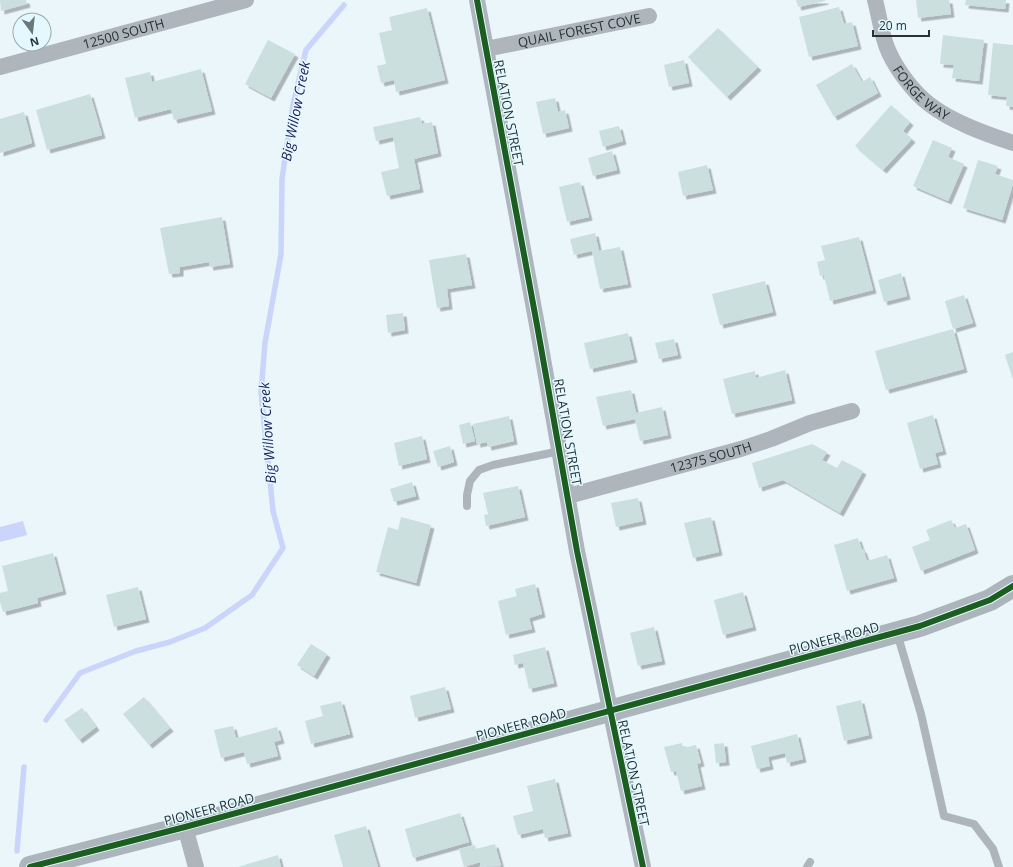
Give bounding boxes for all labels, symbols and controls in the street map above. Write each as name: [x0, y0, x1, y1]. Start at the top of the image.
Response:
street label: QUAIL FOREST COVE: [516, 9, 642, 51]
north arrow: [12, 12, 52, 52]
scale bar: [873, 12, 929, 38]
street label: 12500 SOUTH: [81, 14, 166, 53]
text: 20 m: [879, 17, 907, 34]
text: N: [28, 34, 41, 51]
water label: Big Willow Creek: [276, 58, 314, 163]
street label: RELATION STREET: [490, 58, 528, 169]
street label: FORGE WAY: [889, 62, 953, 125]
street label: RELATION STREET: [550, 377, 586, 488]
water label: Big Willow Creek: [254, 381, 280, 484]
street label: 12375 SOUTH: [668, 437, 754, 477]
street label: PIONEER ROAD: [787, 617, 881, 659]
street label: PIONEER ROAD: [474, 703, 568, 745]
street label: RELATION STREET: [614, 718, 654, 829]
street label: PIONEER ROAD: [162, 788, 256, 830]

